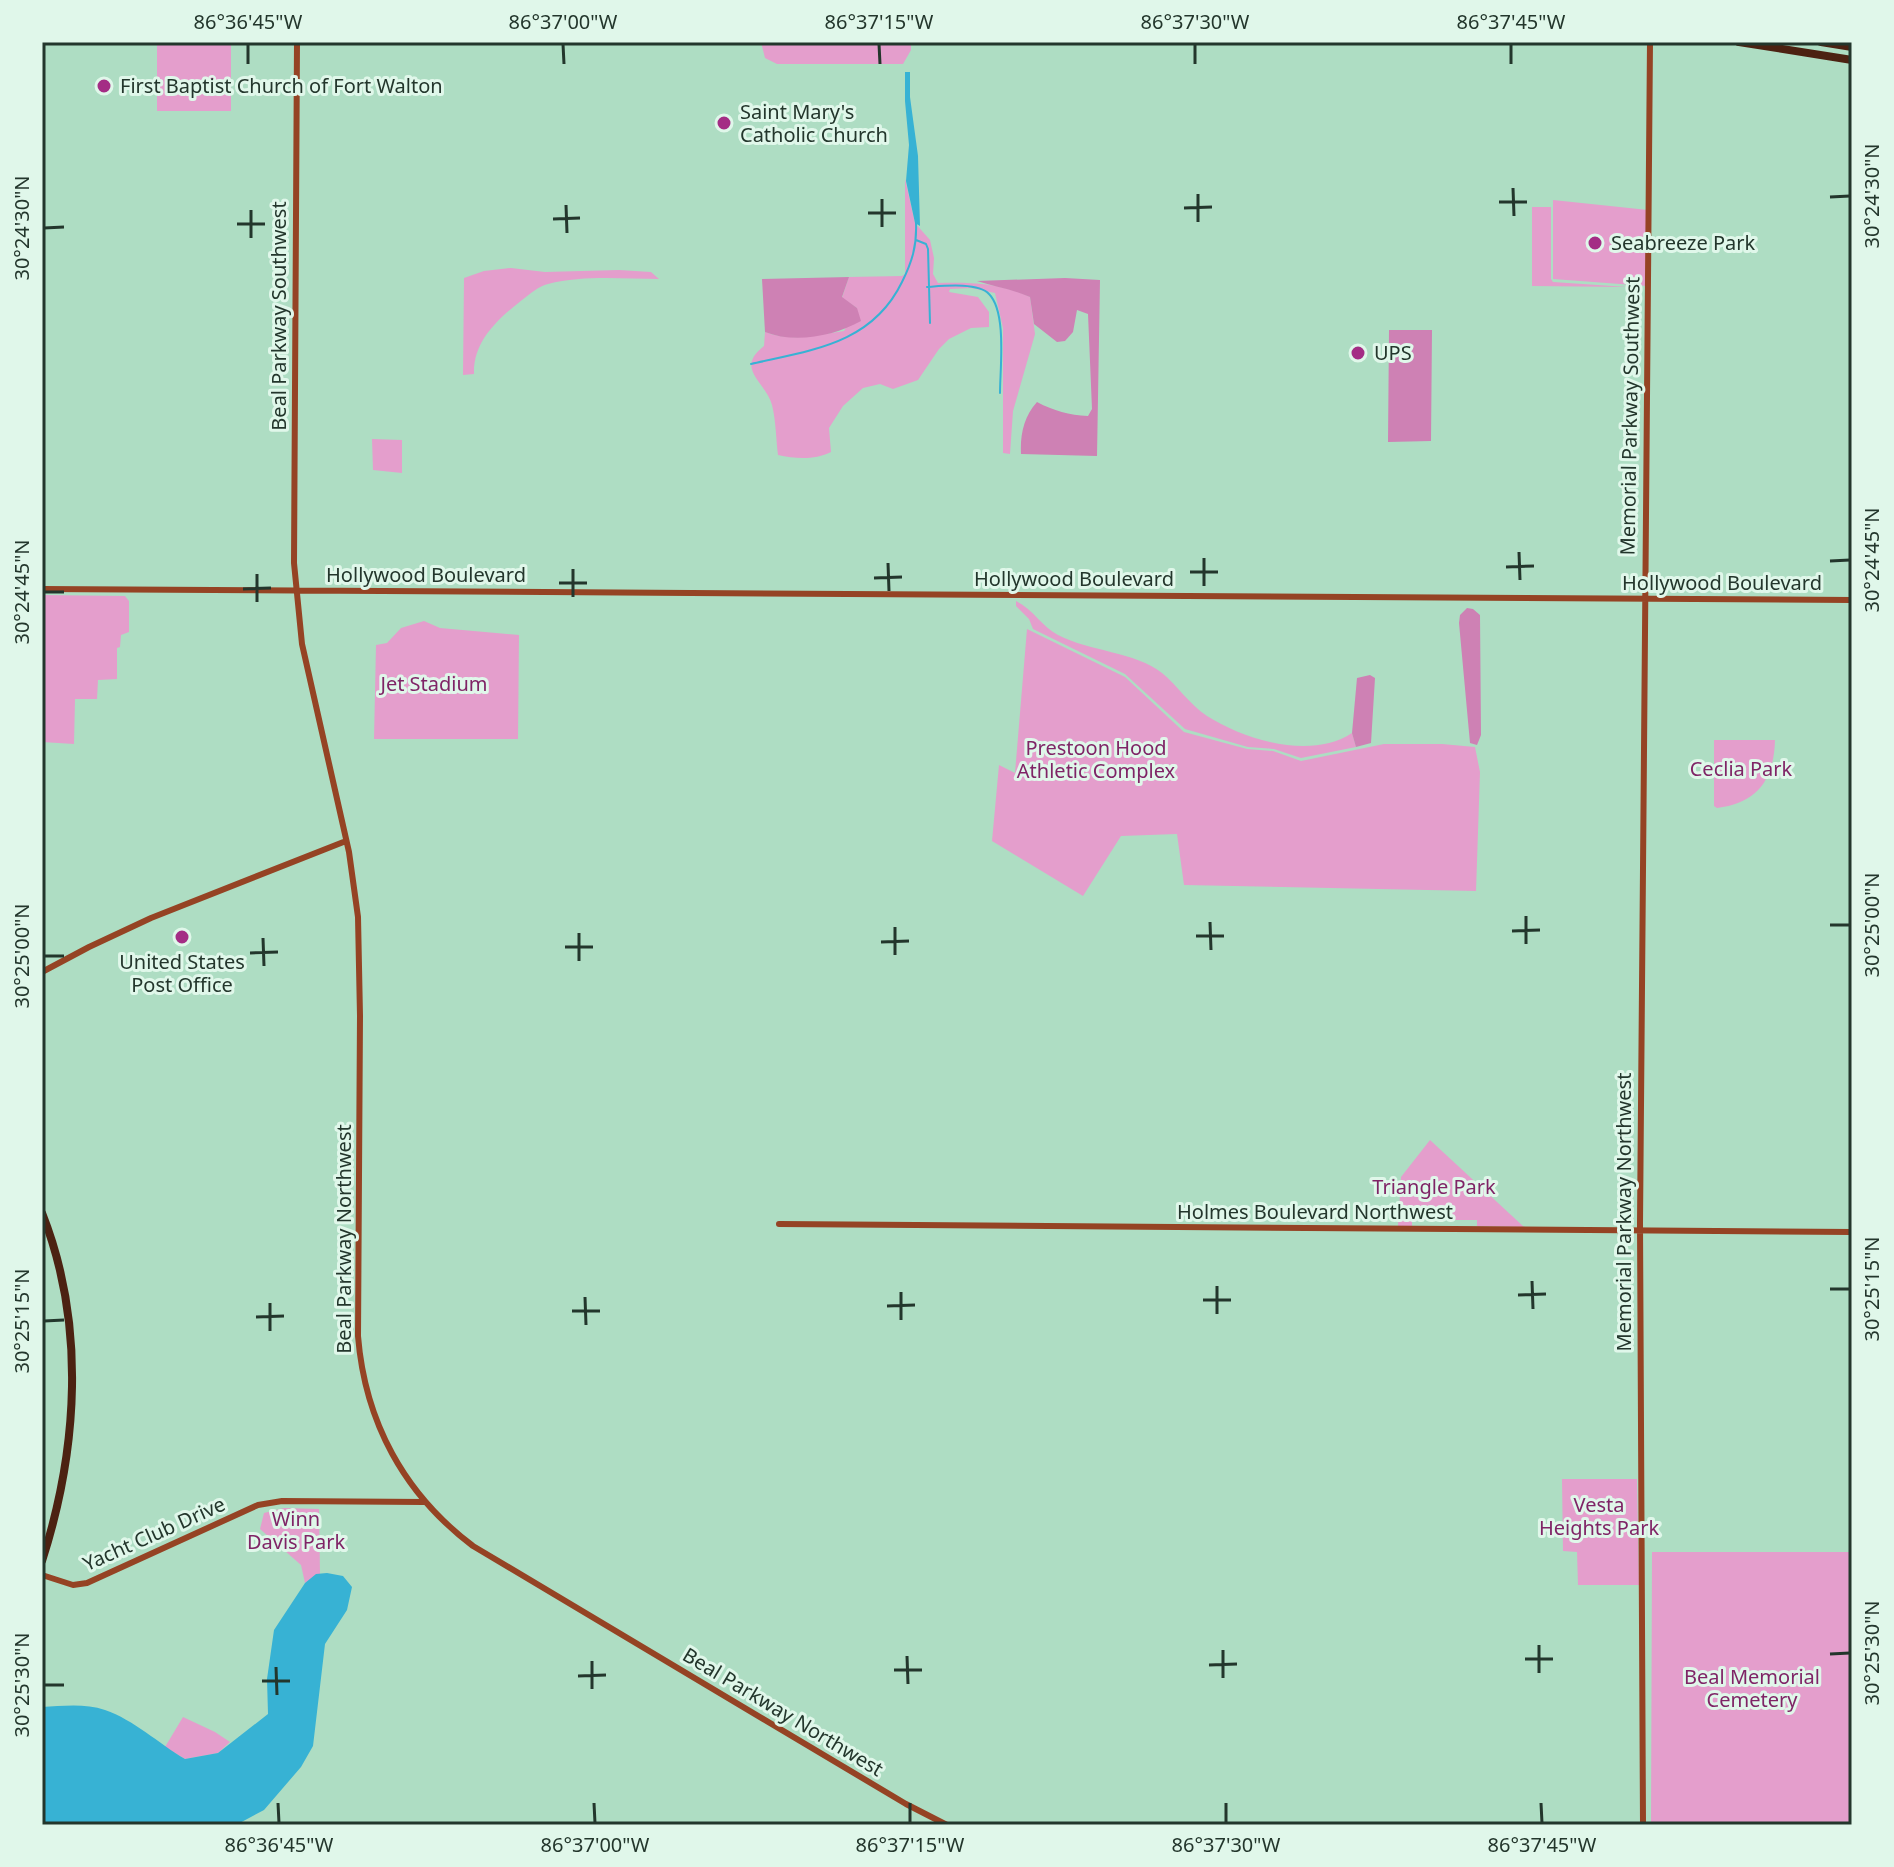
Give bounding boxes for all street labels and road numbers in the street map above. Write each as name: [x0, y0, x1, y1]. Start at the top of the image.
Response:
street label: Beal Parkway Southwest: [265, 201, 292, 431]
street label: Memorial Parkway Southwest: [1614, 276, 1645, 556]
street label: Hollywood Boulevard: [326, 561, 526, 588]
street label: Hollywood Boulevard: [974, 565, 1174, 592]
street label: Hollywood Boulevard: [1622, 569, 1822, 596]
street label: Memorial Parkway Northwest: [1610, 1073, 1637, 1351]
street label: Beal Parkway Northwest: [330, 1124, 357, 1354]
street label: Holmes Boulevard Northwest: [1177, 1198, 1453, 1225]
street label: Yacht Club Drive: [78, 1490, 229, 1577]
street label: Beal Parkway Northwest: [678, 1641, 889, 1782]

